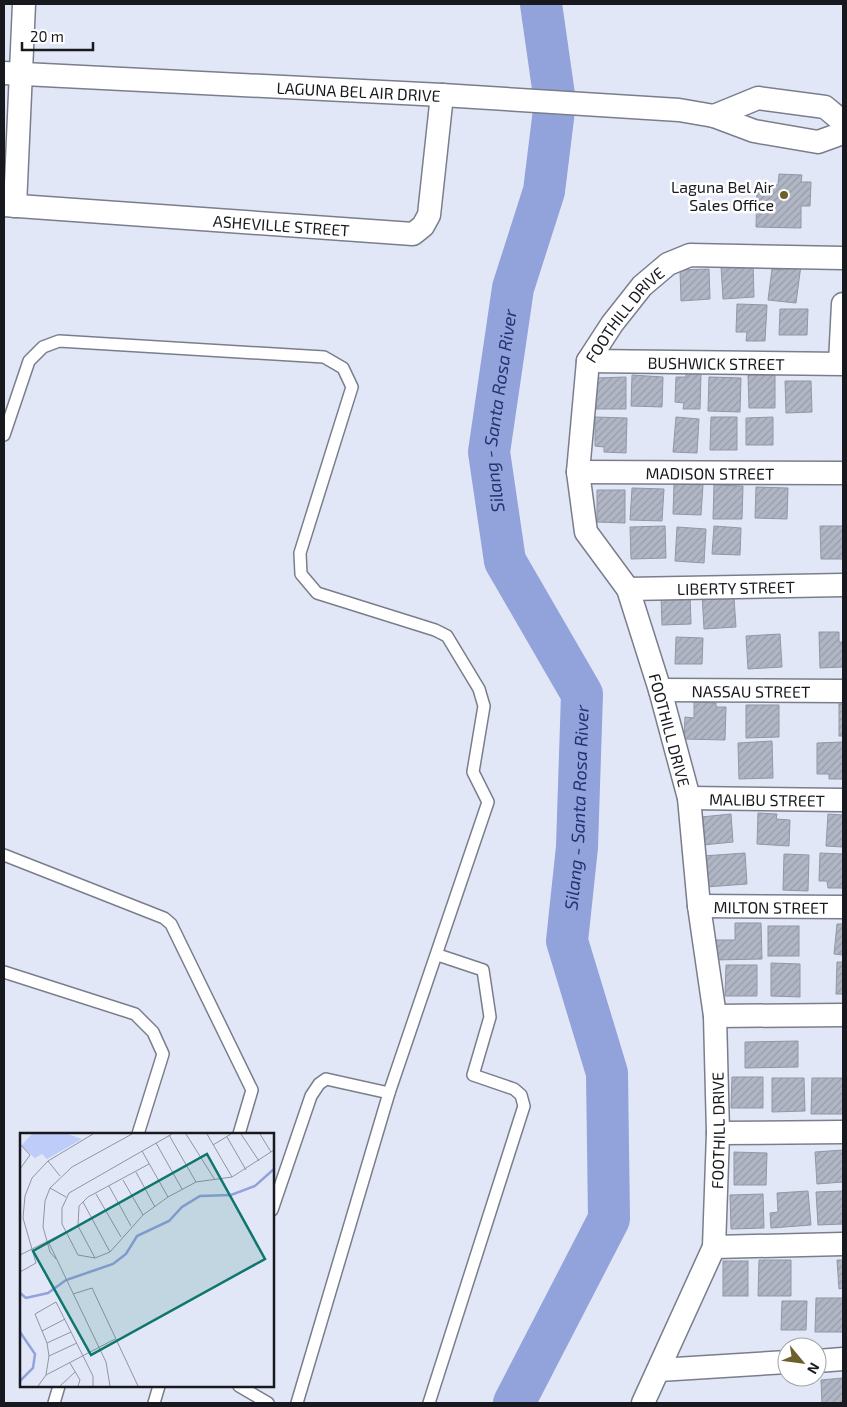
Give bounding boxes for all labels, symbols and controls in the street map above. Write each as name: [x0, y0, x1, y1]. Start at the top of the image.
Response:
scale bar: [22, 20, 94, 52]
text: 20 m: [30, 27, 64, 45]
street label: LAGUNA BEL AIR DRIVE: [276, 77, 441, 104]
place label: Laguna Bel Air Sales Office: [671, 177, 775, 214]
marker: Laguna Bel Air Sales Office: [778, 189, 790, 201]
street label: ASHEVILLE STREET: [212, 210, 350, 239]
street label: FOOTHILL DRIVE: [580, 262, 667, 365]
water label: Silang - Santa Rosa River: [478, 307, 521, 514]
street label: BUSHWICK STREET: [647, 352, 785, 373]
street label: MADISON STREET: [646, 463, 774, 482]
street label: LIBERTY STREET: [677, 576, 795, 598]
street label: FOOTHILL DRIVE: [646, 671, 694, 789]
street label: NASSAU STREET: [692, 681, 810, 700]
water label: Silang - Santa Rosa River: [559, 704, 593, 911]
street label: MALIBU STREET: [709, 789, 825, 809]
street label: MILTON STREET: [713, 897, 829, 916]
street label: FOOTHILL DRIVE: [707, 1072, 728, 1189]
inset map: [20, 1133, 274, 1387]
north arrow: [777, 1337, 827, 1387]
text: N: [804, 1360, 824, 1377]

